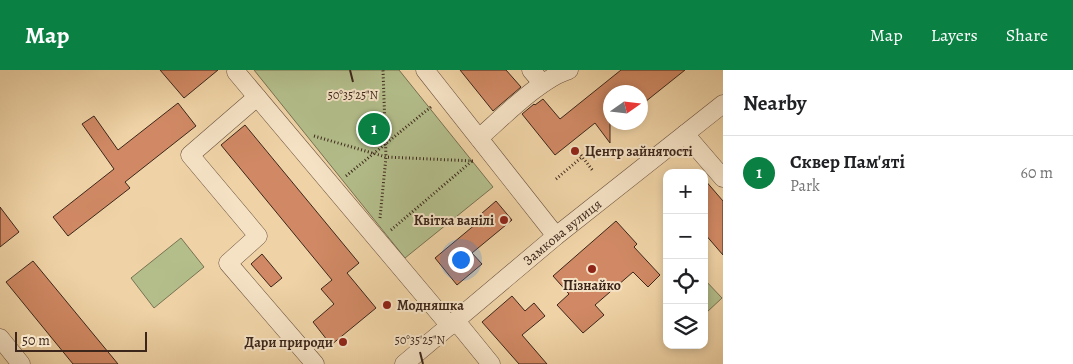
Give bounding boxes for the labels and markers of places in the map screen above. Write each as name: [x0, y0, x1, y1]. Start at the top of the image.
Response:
pin: 1: [358, 110, 390, 148]
place label: Центр зайнятості: [585, 142, 693, 161]
marker: Центр зайнятості: [569, 145, 581, 157]
place label: Квітка ванілі: [414, 211, 494, 230]
marker: Квітка ванілі: [498, 214, 510, 226]
marker: Пізнайко: [586, 263, 598, 275]
place label: Пізнайко: [563, 276, 621, 295]
place label: Модняшка: [397, 296, 464, 315]
marker: Модняшка: [381, 299, 393, 311]
place label: Дари природи: [245, 333, 333, 352]
marker: Дари природи: [337, 336, 349, 348]

